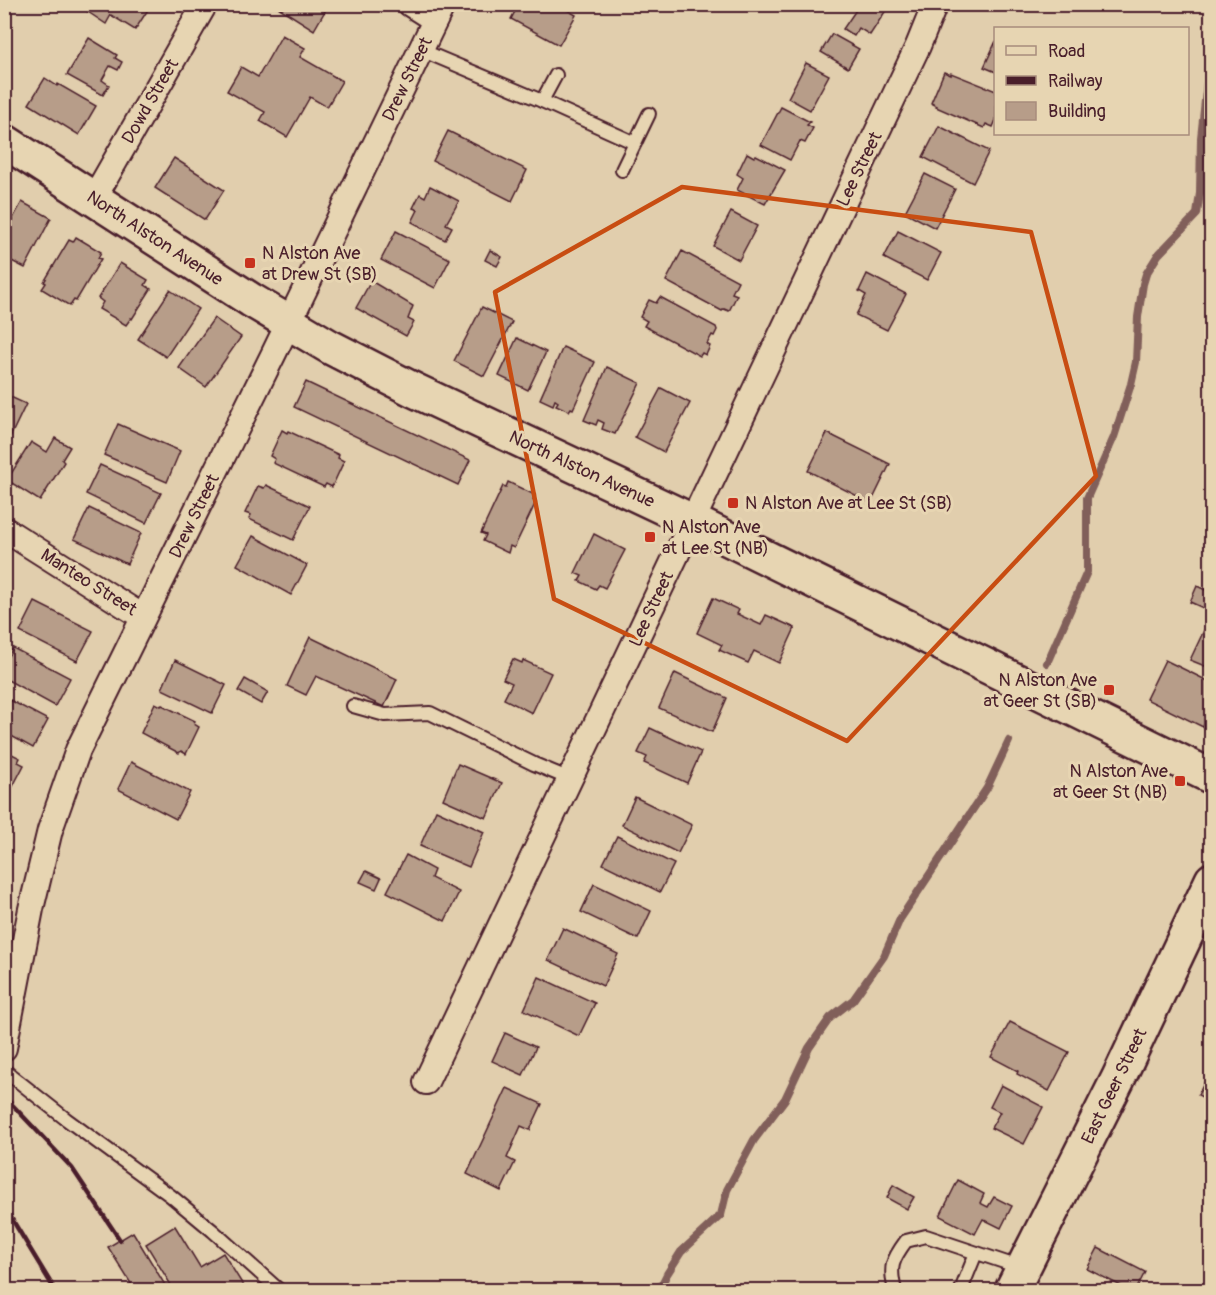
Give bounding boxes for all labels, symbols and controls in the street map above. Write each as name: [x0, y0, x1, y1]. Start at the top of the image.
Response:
legend: [994, 27, 1189, 135]
street label: Drew Street: [377, 33, 438, 125]
text: Road: [1048, 40, 1085, 63]
street label: Dowd Street: [117, 54, 184, 148]
text: Railway: [1048, 70, 1103, 93]
text: Building: [1048, 100, 1106, 123]
street label: Lee Street: [831, 127, 888, 210]
street label: North Alston Avenue: [82, 186, 227, 291]
place label: N Alston Ave at Drew St (SB): [262, 242, 378, 286]
marker: N Alston Ave at Drew St (SB): [243, 256, 257, 270]
street label: North Alston Avenue: [505, 426, 658, 513]
street label: Drew Street: [164, 470, 225, 562]
place label: N Alston Ave at Lee St (SB): [745, 492, 953, 515]
marker: N Alston Ave at Lee St (SB): [726, 496, 740, 510]
place label: N Alston Ave at Lee St (NB): [662, 516, 769, 560]
marker: N Alston Ave at Lee St (NB): [643, 530, 657, 544]
street label: Manteo Street: [36, 544, 142, 622]
street label: Lee Street: [624, 567, 679, 651]
place label: N Alston Ave at Geer St (SB): [984, 669, 1097, 713]
marker: N Alston Ave at Geer St (SB): [1102, 683, 1116, 697]
place label: N Alston Ave at Geer St (NB): [1053, 760, 1168, 804]
marker: N Alston Ave at Geer St (NB): [1173, 774, 1187, 788]
street label: East Geer Street: [1077, 1024, 1153, 1148]

